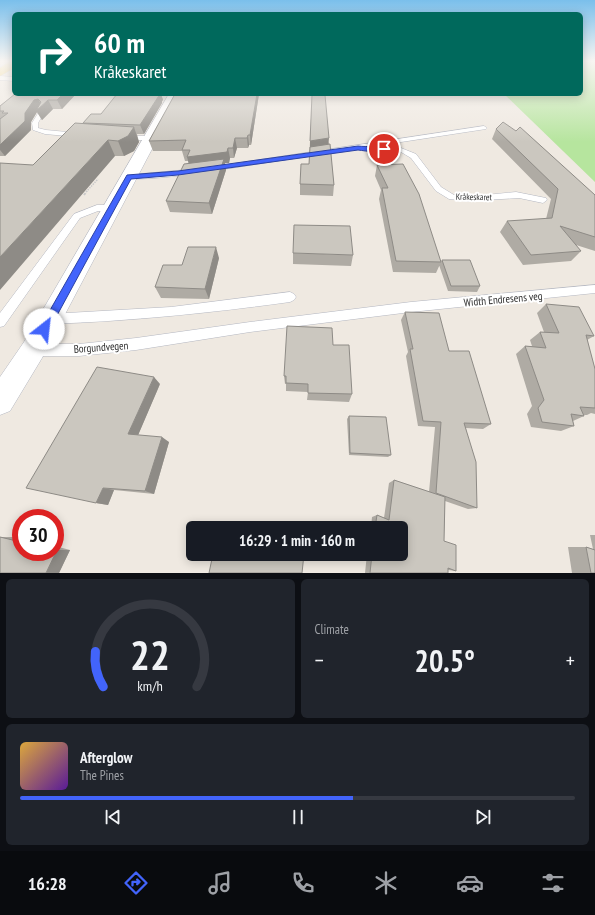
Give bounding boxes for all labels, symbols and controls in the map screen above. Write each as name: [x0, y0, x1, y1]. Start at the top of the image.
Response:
text: 60 m: [94, 24, 145, 61]
icon: right: [28, 28, 80, 80]
text: Kråkeskaret: [94, 60, 166, 83]
pin: [367, 132, 401, 166]
icon: arrive: [373, 138, 395, 160]
street label: Kråkeskaret: [456, 191, 493, 202]
street label: Width Endresens veg: [463, 289, 543, 309]
position arrow: [23, 308, 65, 350]
street label: Borgundvegen: [73, 338, 129, 356]
speed limit sign: 30: [12, 509, 64, 561]
text: 16:29 · 1 min · 160 m: [239, 531, 355, 550]
text: Climate: [315, 621, 349, 638]
text: 22: [130, 627, 170, 680]
text: 20.5°: [415, 641, 475, 680]
text: −: [315, 646, 324, 674]
text: +: [566, 646, 575, 674]
text: km/h: [138, 675, 163, 694]
text: Afterglow: [80, 748, 132, 767]
text: The Pines: [80, 767, 124, 784]
icon: previous: [102, 806, 124, 828]
icon: pause: [287, 806, 309, 828]
icon: next: [472, 806, 494, 828]
icon: directions: [122, 869, 150, 897]
icon: music: [206, 869, 234, 897]
icon: phone: [289, 869, 317, 897]
icon: climate: [372, 869, 400, 897]
icon: car: [456, 869, 484, 897]
icon: filters: [539, 869, 567, 897]
text: 16:28: [28, 872, 67, 895]

